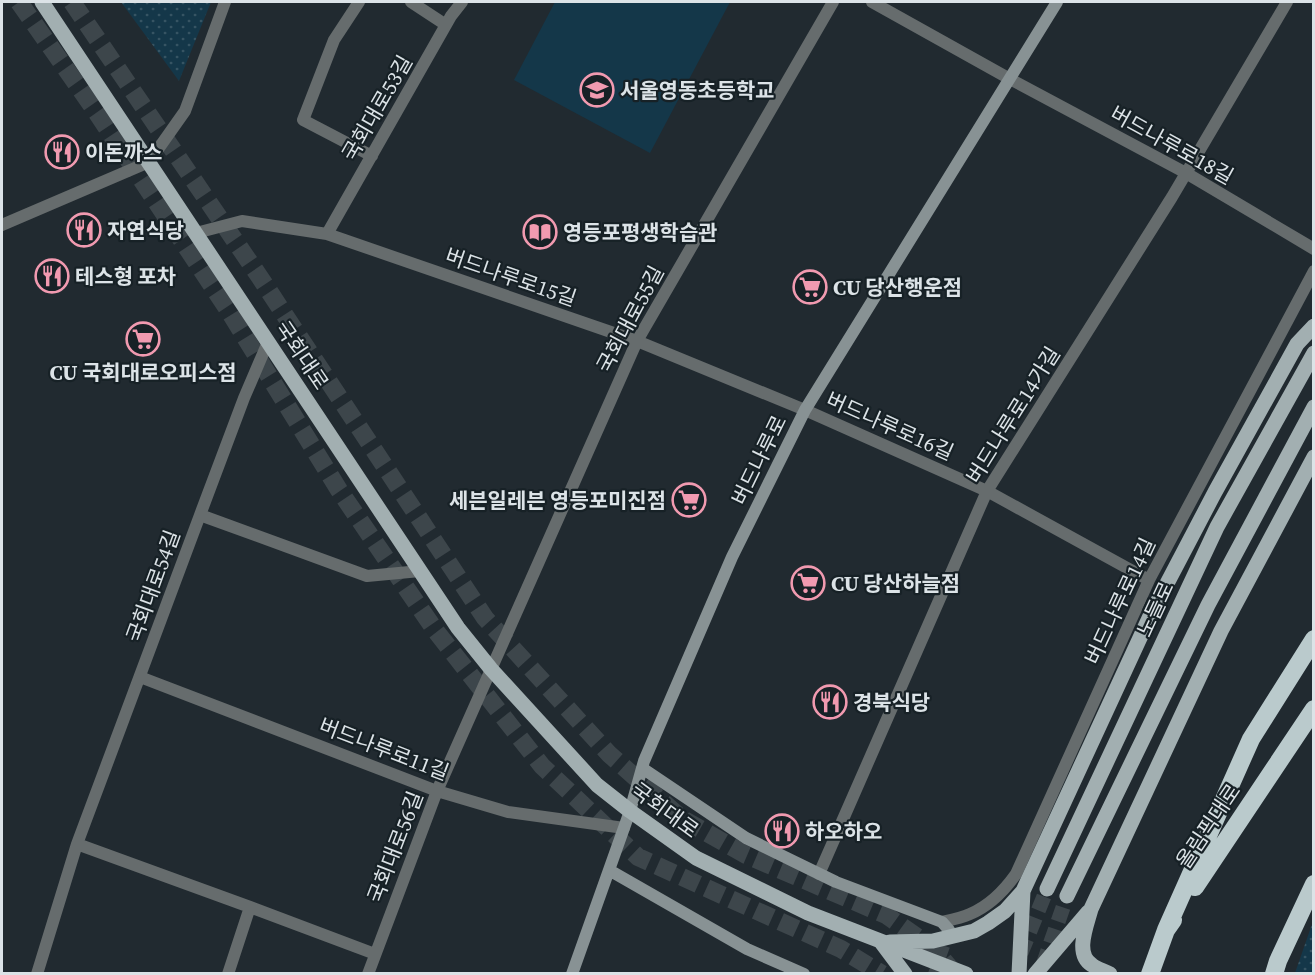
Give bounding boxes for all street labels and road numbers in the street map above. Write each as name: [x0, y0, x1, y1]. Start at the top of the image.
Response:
street label: 국회대로53길: [335, 50, 419, 166]
street label: 버드나루로18길: [1105, 99, 1239, 191]
street label: 버드나루로15길: [442, 241, 580, 313]
street label: 국회대로55길: [590, 260, 670, 378]
street label: 국회대로: [268, 315, 336, 395]
street label: 버드나루로14가길: [959, 341, 1067, 489]
street label: 버드나루로16길: [822, 385, 958, 467]
street label: 버드나루로: [725, 410, 793, 510]
street label: 국회대로54길: [119, 526, 187, 646]
street label: 버드나루로14길: [1078, 533, 1162, 669]
street label: 노들로: [1130, 577, 1180, 641]
street label: 버드나루로11길: [315, 711, 453, 787]
street label: 국회대로: [625, 776, 705, 844]
street label: 올림픽대로: [1169, 778, 1247, 874]
street label: 국회대로56길: [360, 787, 430, 907]

